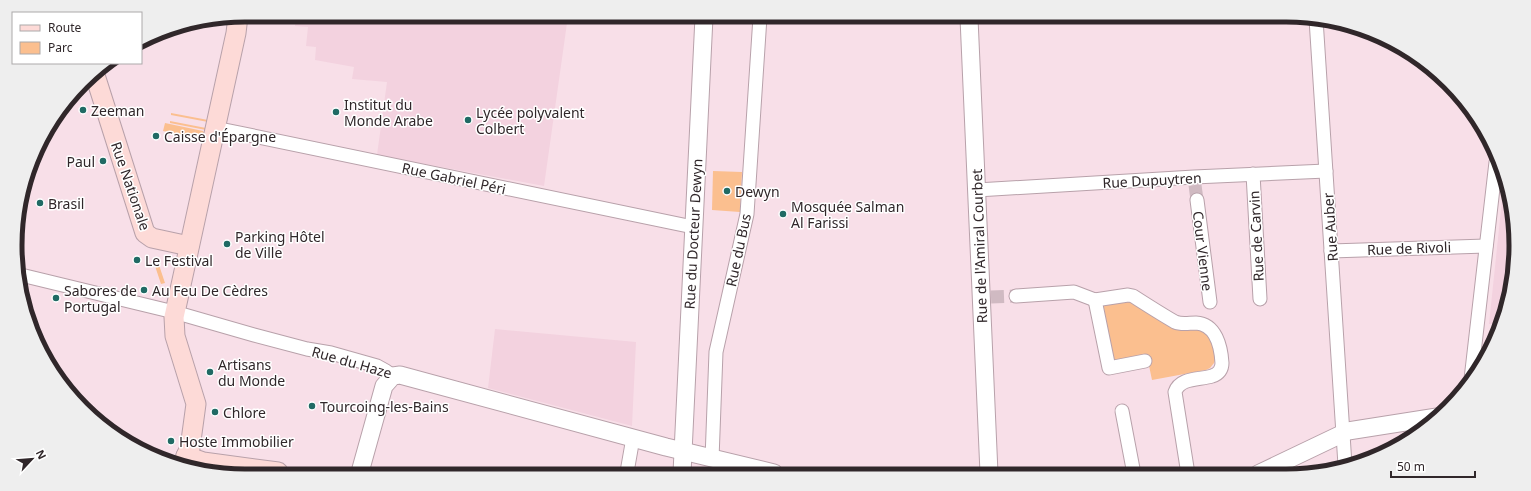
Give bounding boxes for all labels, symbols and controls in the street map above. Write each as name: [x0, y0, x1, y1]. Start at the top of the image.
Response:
legend: [12, 12, 142, 64]
text: Route: [48, 19, 81, 36]
text: Parc: [48, 39, 73, 56]
place label: Institut du Monde Arabe: [344, 95, 433, 130]
place label: Zeeman: [91, 101, 144, 120]
place label: Lycée polyvalent Colbert: [476, 103, 585, 138]
marker: Zeeman: [78, 105, 88, 115]
marker: Institut du Monde Arabe: [331, 107, 341, 117]
marker: Lycée polyvalent Colbert: [463, 115, 473, 125]
place label: Caisse d'Épargne: [164, 127, 276, 146]
marker: Caisse d'Épargne: [151, 131, 161, 141]
street label: Rue Nationale: [107, 139, 155, 233]
place label: Paul: [66, 152, 95, 171]
marker: Paul: [98, 156, 108, 166]
street label: Rue Gabriel Péri: [400, 158, 508, 198]
street label: Rue du Docteur Dewyn: [680, 158, 706, 310]
street label: Rue Dupuytren: [1102, 168, 1202, 192]
street label: Rue de l'Amiral Courbet: [967, 169, 991, 323]
place label: Dewyn: [735, 182, 780, 201]
marker: Dewyn: [722, 186, 732, 196]
street label: Rue de Carvin: [1244, 190, 1268, 282]
street label: Rue Auber: [1318, 192, 1342, 262]
place label: Brasil: [48, 194, 84, 213]
place label: Mosquée Salman Al Farissi: [791, 197, 904, 232]
marker: Brasil: [35, 198, 45, 208]
marker: Mosquée Salman Al Farissi: [778, 209, 788, 219]
street label: Cour Vienne: [1189, 210, 1217, 292]
street label: Rue du Bus: [721, 211, 755, 288]
place label: Parking Hôtel de Ville: [235, 227, 325, 262]
street label: Rue de Rivoli: [1367, 237, 1451, 259]
marker: Parking Hôtel de Ville: [222, 239, 232, 249]
place label: Le Festival: [145, 251, 213, 270]
marker: Le Festival: [132, 255, 142, 265]
place label: Sabores de Portugal: [64, 281, 137, 316]
place label: Au Feu De Cèdres: [152, 281, 268, 300]
marker: Au Feu De Cèdres: [139, 285, 149, 295]
marker: Sabores de Portugal: [51, 293, 61, 303]
street label: Rue du Haze: [310, 341, 394, 383]
place label: Artisans du Monde: [218, 355, 285, 390]
marker: Artisans du Monde: [205, 367, 215, 377]
place label: Tourcoing-les-Bains: [320, 397, 449, 416]
marker: Tourcoing-les-Bains: [307, 401, 317, 411]
place label: Chlore: [223, 403, 266, 422]
marker: Chlore: [210, 407, 220, 417]
place label: Hoste Immobilier: [179, 432, 294, 451]
marker: Hoste Immobilier: [166, 436, 176, 446]
north arrow: [12, 439, 52, 479]
text: N: [33, 447, 50, 462]
scale bar: [1391, 453, 1475, 479]
text: 50 m: [1397, 458, 1425, 475]

